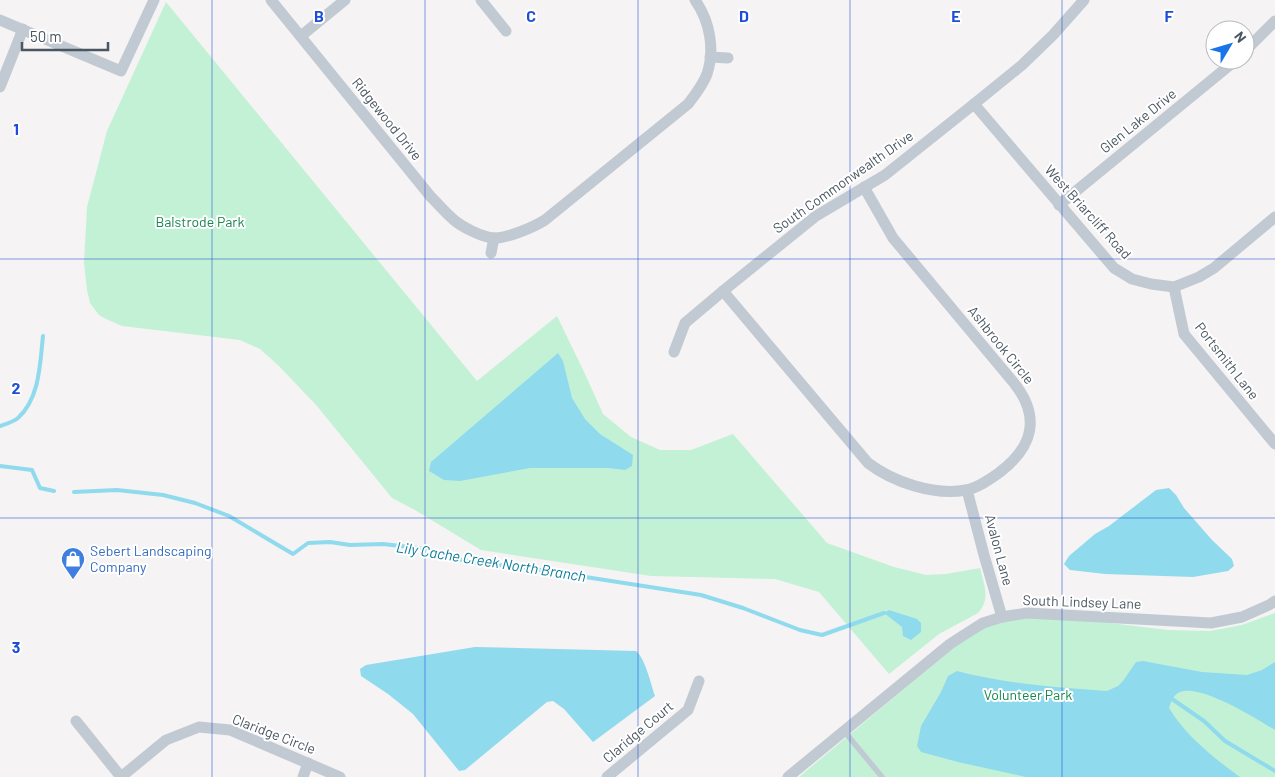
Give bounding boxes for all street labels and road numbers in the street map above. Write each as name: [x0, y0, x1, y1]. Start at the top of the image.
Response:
street label: Ridgewood Drive: [349, 74, 426, 163]
street label: Glen Lake Drive: [1096, 85, 1179, 156]
street label: South Commonwealth Drive: [769, 127, 916, 237]
street label: West Briarcliff Road: [1042, 161, 1135, 262]
street label: Ashbrook Circle: [965, 302, 1038, 387]
street label: Portsmith Lane: [1192, 319, 1263, 403]
street label: Avalon Lane: [982, 512, 1017, 587]
street label: South Lindsey Lane: [1022, 591, 1142, 612]
street label: Claridge Court: [599, 697, 676, 766]
street label: Claridge Circle: [230, 710, 318, 757]

